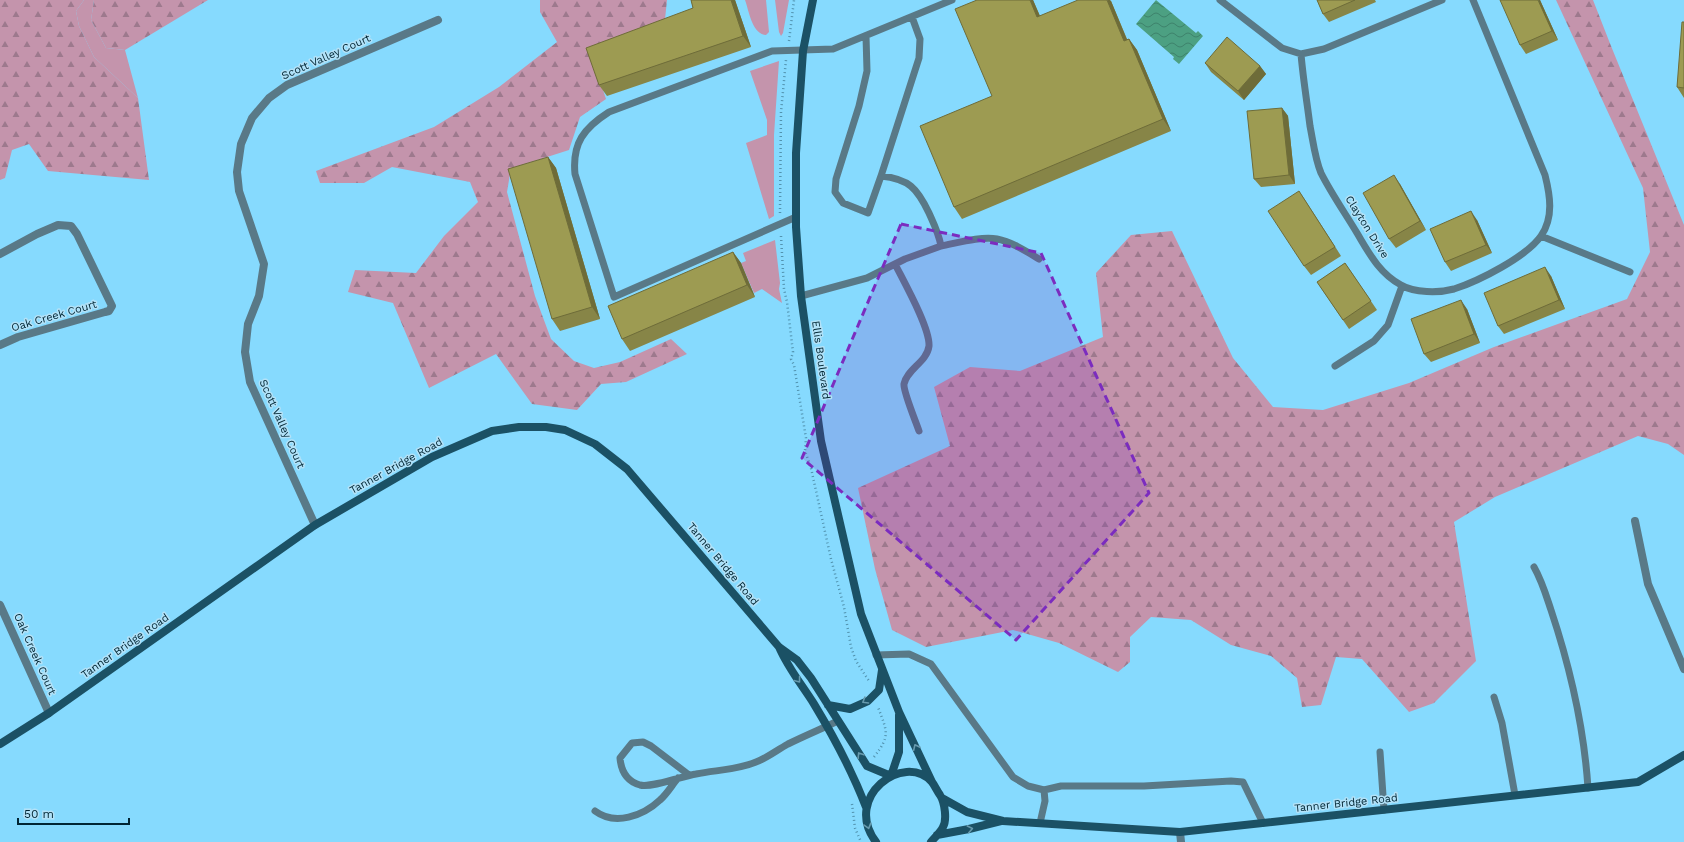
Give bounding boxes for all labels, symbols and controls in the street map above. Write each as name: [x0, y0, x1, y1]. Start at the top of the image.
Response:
street label: Scott Valley Court: [280, 31, 373, 82]
street label: Clayton Drive: [1343, 193, 1391, 261]
street label: Oak Creek Court: [10, 297, 99, 334]
street label: Ellis Boulevard: [809, 320, 833, 400]
street label: Scott Valley Court: [257, 378, 308, 471]
street label: Tanner Bridge Road: [347, 435, 445, 497]
street label: Tanner Bridge Road: [685, 520, 761, 608]
street label: Oak Creek Court: [11, 611, 59, 697]
street label: Tanner Bridge Road: [79, 611, 171, 681]
one-way arrow: [793, 676, 800, 683]
one-way arrow: [862, 697, 869, 704]
one-way arrow: [913, 743, 921, 751]
one-way arrow: [857, 752, 864, 759]
street label: Tanner Bridge Road: [1294, 791, 1398, 815]
scale bar: [18, 800, 129, 826]
text: 50 m: [24, 807, 54, 821]
one-way arrow: [863, 822, 872, 829]
one-way arrow: [967, 825, 973, 833]

